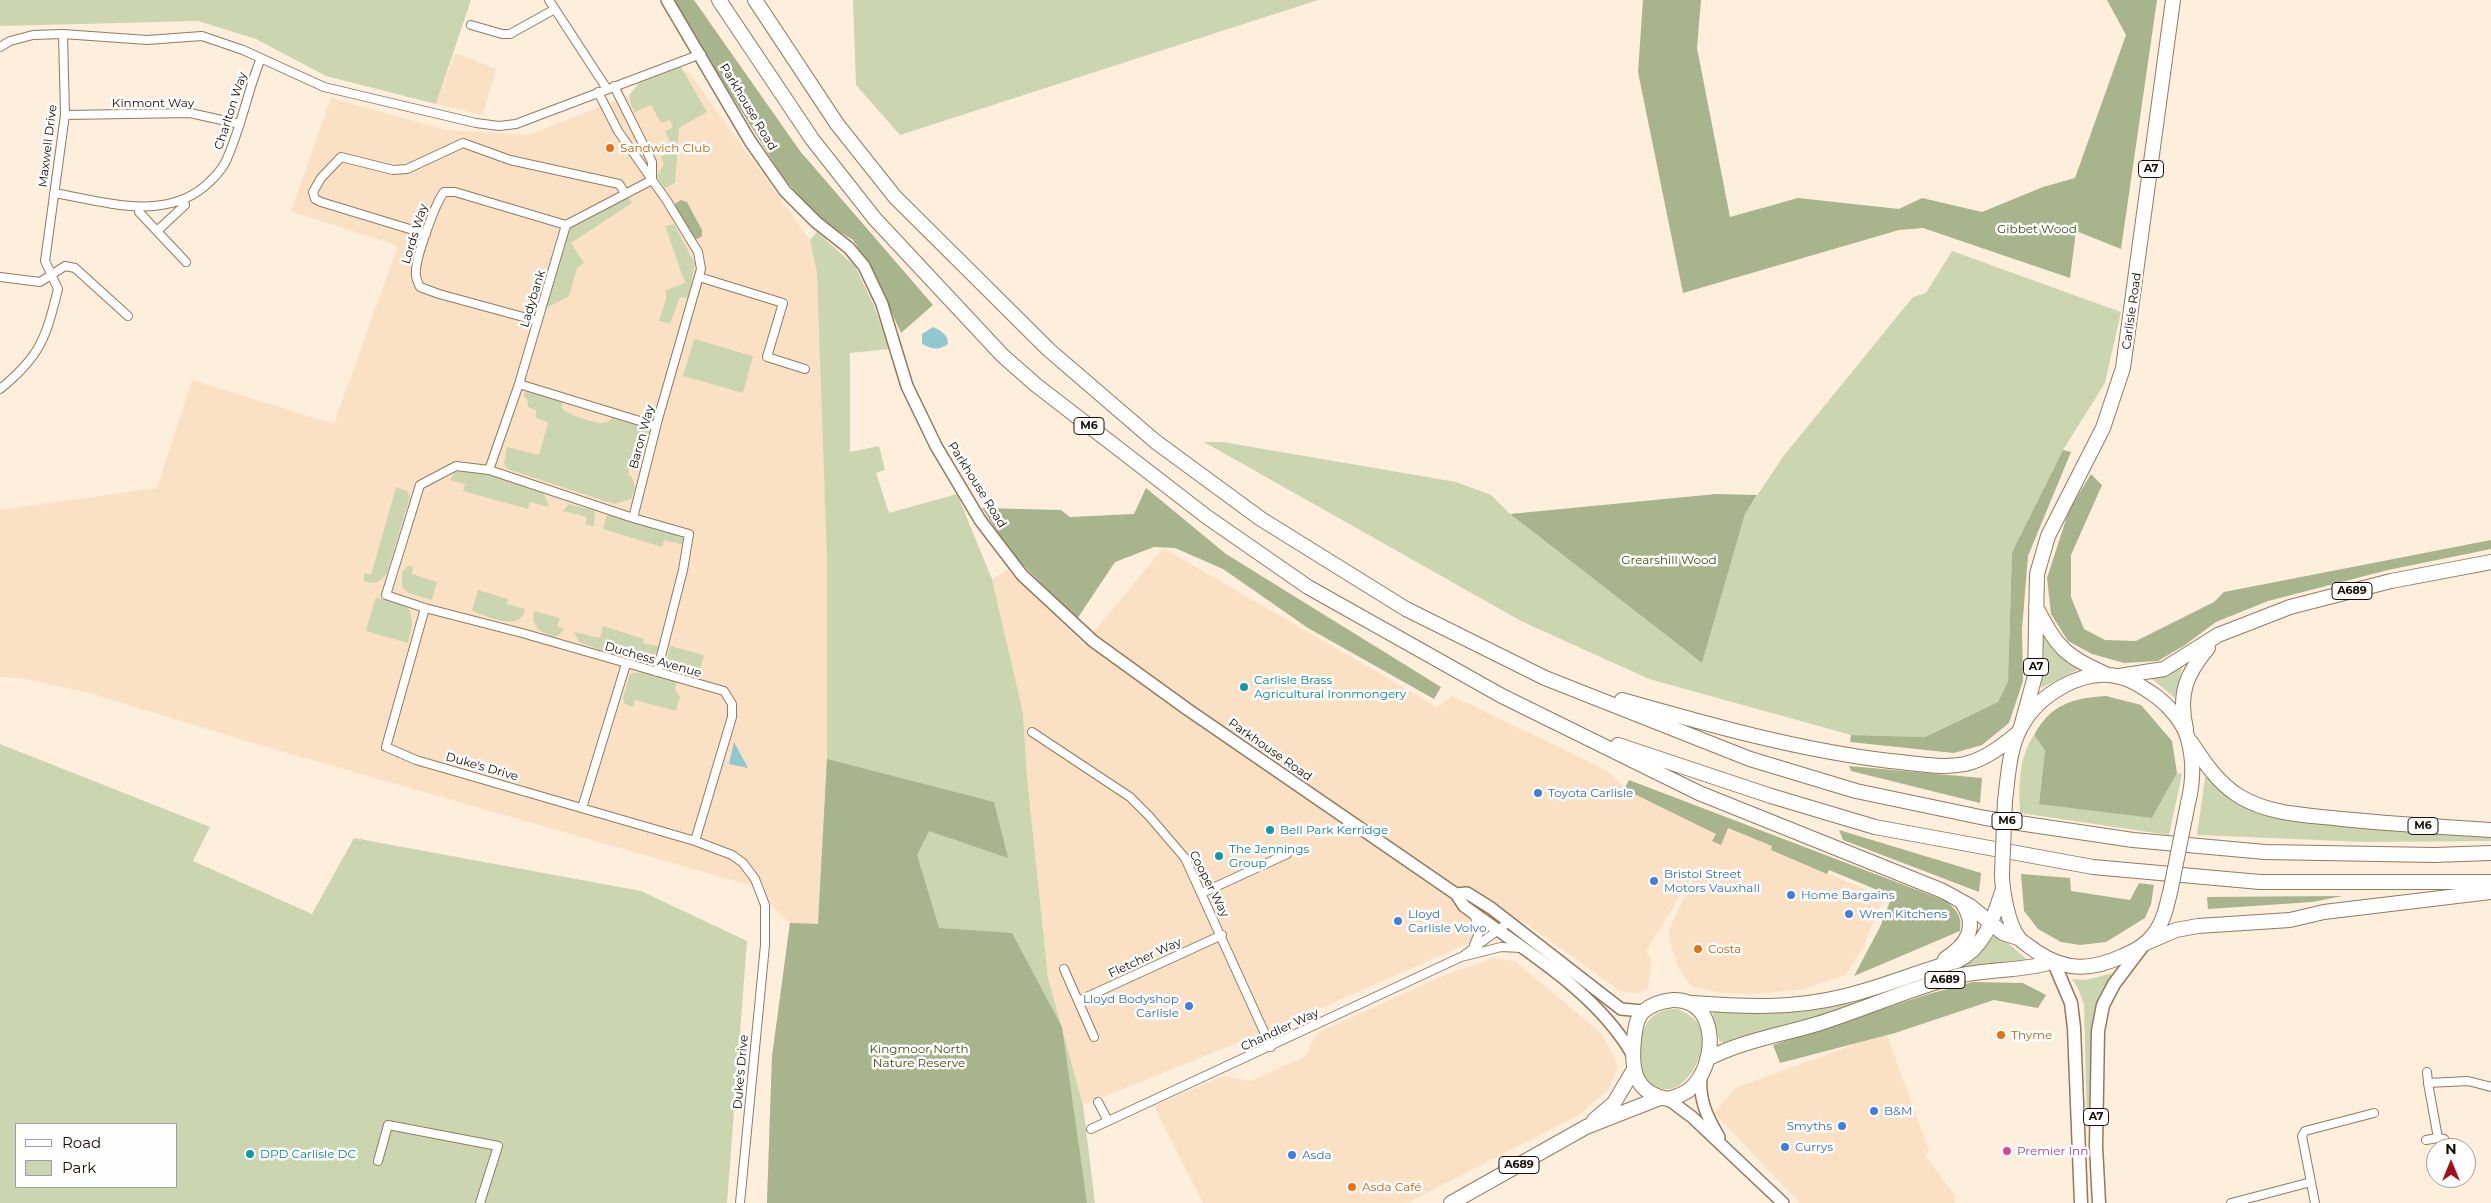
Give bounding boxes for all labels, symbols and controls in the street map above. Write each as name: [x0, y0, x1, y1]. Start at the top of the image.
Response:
street label: Parkhouse Road: [716, 61, 780, 153]
street label: Charlton Way: [212, 70, 250, 152]
street label: Kinmont Way: [112, 96, 194, 110]
street label: Maxwell Drive: [36, 104, 60, 188]
place label: Sandwich Club: [620, 141, 710, 155]
marker: Sandwich Club: [604, 142, 616, 154]
road number: A7: [2138, 160, 2164, 178]
street label: Lords Way: [399, 202, 431, 266]
park label: Gibbet Wood: [1997, 222, 2077, 236]
street label: Ladybank: [517, 269, 549, 329]
street label: Carlisle Road: [2119, 272, 2145, 350]
street label: Baron Way: [627, 403, 657, 471]
road number: M6: [1074, 418, 1104, 434]
street label: Parkhouse Road: [945, 439, 1009, 531]
park label: Grearshill Wood: [1621, 553, 1717, 567]
road number: A689: [2332, 582, 2372, 600]
street label: Duchess Avenue: [603, 639, 703, 681]
road number: A7: [2024, 659, 2048, 676]
place label: Carlisle Brass Agricultural Ironmongery: [1254, 673, 1406, 701]
marker: Carlisle Brass Agricultural Ironmongery: [1238, 681, 1250, 693]
street label: Parkhouse Road: [1225, 716, 1315, 784]
street label: Duke's Drive: [444, 750, 520, 784]
place label: Toyota Carlisle: [1548, 786, 1633, 800]
marker: Toyota Carlisle: [1532, 787, 1544, 799]
road number: M6: [1992, 812, 2022, 829]
road number: M6: [2408, 818, 2438, 834]
place label: Bell Park Kerridge: [1280, 823, 1388, 837]
marker: Bell Park Kerridge: [1264, 824, 1276, 836]
place label: The Jennings Group: [1229, 842, 1309, 870]
street label: Cooper Way: [1186, 848, 1232, 920]
marker: The Jennings Group: [1213, 850, 1225, 862]
place label: Bristol Street Motors Vauxhall: [1664, 867, 1760, 895]
marker: Bristol Street Motors Vauxhall: [1648, 875, 1660, 887]
place label: Home Bargains: [1801, 888, 1895, 902]
marker: Home Bargains: [1785, 889, 1797, 901]
place label: Lloyd Carlisle Volvo: [1408, 907, 1486, 935]
place label: Wren Kitchens: [1859, 907, 1947, 921]
marker: Wren Kitchens: [1843, 908, 1855, 920]
marker: Lloyd Carlisle Volvo: [1392, 915, 1404, 927]
street label: Fletcher Way: [1106, 935, 1184, 981]
place label: Costa: [1708, 942, 1741, 956]
marker: Costa: [1692, 943, 1704, 955]
road number: A689: [1925, 972, 1965, 988]
place label: Lloyd Bodyshop Carlisle: [1083, 992, 1179, 1020]
marker: Lloyd Bodyshop Carlisle: [1183, 1000, 1195, 1012]
street label: Chandler Way: [1239, 1006, 1321, 1054]
place label: Thyme: [2011, 1028, 2052, 1042]
marker: Thyme: [1995, 1029, 2007, 1041]
street label: Duke's Drive: [731, 1034, 751, 1110]
park label: Kingmoor North Nature Reserve: [869, 1042, 969, 1070]
place label: B&M: [1884, 1104, 1913, 1118]
marker: B&M: [1868, 1105, 1880, 1117]
road number: A7: [2084, 1108, 2108, 1126]
place label: Smyths: [1787, 1119, 1832, 1133]
marker: Smyths: [1836, 1120, 1848, 1132]
legend: [15, 1123, 178, 1188]
text: Road: [62, 1133, 101, 1152]
north arrow: [2426, 1138, 2476, 1188]
place label: Currys: [1795, 1140, 1833, 1154]
text: N: [2445, 1140, 2457, 1158]
marker: Currys: [1779, 1141, 1791, 1153]
place label: Premier Inn: [2017, 1144, 2088, 1158]
marker: Premier Inn: [2001, 1145, 2013, 1157]
place label: DPD Carlisle DC: [260, 1147, 356, 1161]
marker: DPD Carlisle DC: [244, 1148, 256, 1160]
place label: Asda: [1302, 1148, 1332, 1162]
marker: Asda: [1286, 1149, 1298, 1161]
road number: A689: [1499, 1156, 1539, 1174]
text: Park: [62, 1158, 96, 1177]
place label: Asda Café: [1362, 1180, 1421, 1194]
marker: Asda Café: [1346, 1181, 1358, 1193]

